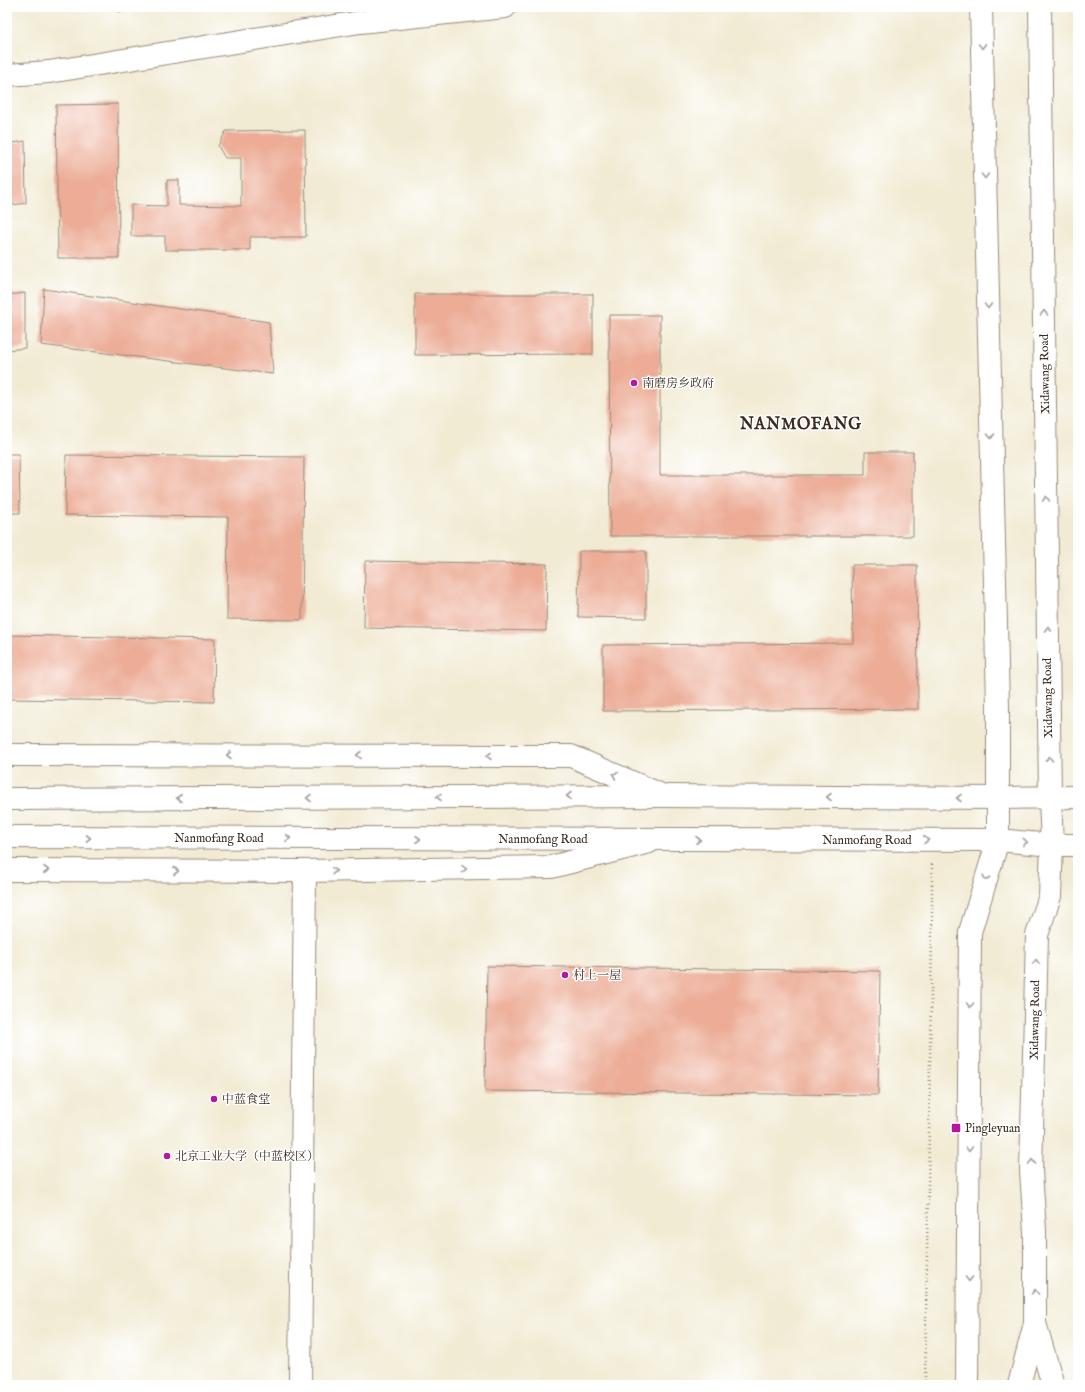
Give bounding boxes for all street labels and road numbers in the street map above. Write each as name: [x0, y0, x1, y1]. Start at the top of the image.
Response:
street label: Xidawang Road: [1037, 333, 1053, 414]
street label: Xidawang Road: [1040, 657, 1056, 738]
street label: Nanmofang Road: [174, 831, 264, 846]
street label: Nanmofang Road: [498, 832, 588, 847]
street label: Nanmofang Road: [822, 833, 912, 848]
street label: Xidawang Road: [1027, 979, 1043, 1060]

